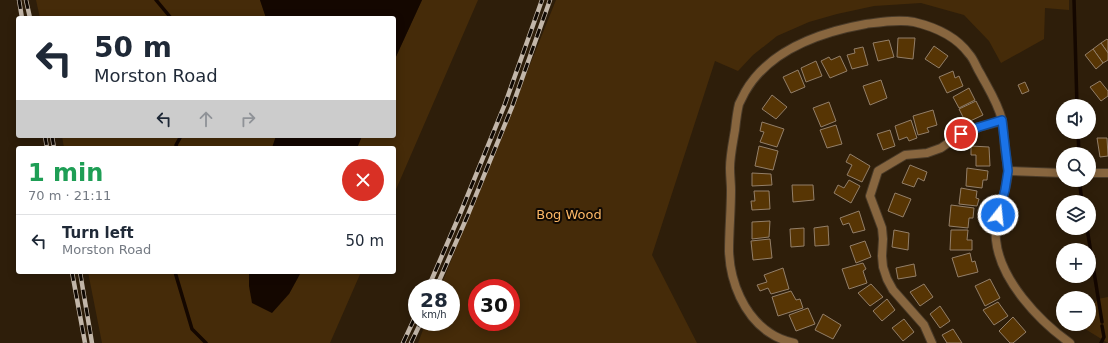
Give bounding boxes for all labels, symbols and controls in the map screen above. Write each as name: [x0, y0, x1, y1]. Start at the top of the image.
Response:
text: 50 m: [94, 31, 172, 64]
icon: left: [28, 32, 80, 84]
text: Morston Road: [94, 65, 218, 86]
map controls: [1056, 99, 1096, 331]
button: sound: [1056, 99, 1096, 139]
icon: left: [153, 108, 175, 130]
icon: ahead: [195, 108, 217, 130]
icon: right: [237, 108, 259, 130]
pin: [944, 117, 978, 151]
icon: arrive: [950, 123, 972, 145]
button: search: [1056, 147, 1096, 187]
text: 1 min: [28, 159, 103, 187]
button: close: [342, 159, 384, 201]
text: 70 m · 21:11: [28, 188, 111, 203]
position arrow: [977, 194, 1019, 236]
button: layers: [1056, 195, 1096, 235]
park label: Bog Wood: [536, 207, 602, 222]
text: Turn left: [62, 224, 134, 242]
icon: left: [28, 230, 50, 252]
text: 50 m: [346, 232, 384, 250]
text: Morston Road: [62, 242, 151, 257]
button: +: [1056, 243, 1096, 283]
speed limit sign: 30: [468, 279, 520, 331]
text: 28: [420, 288, 448, 312]
button: −: [1056, 291, 1096, 331]
text: km/h: [421, 309, 447, 320]

